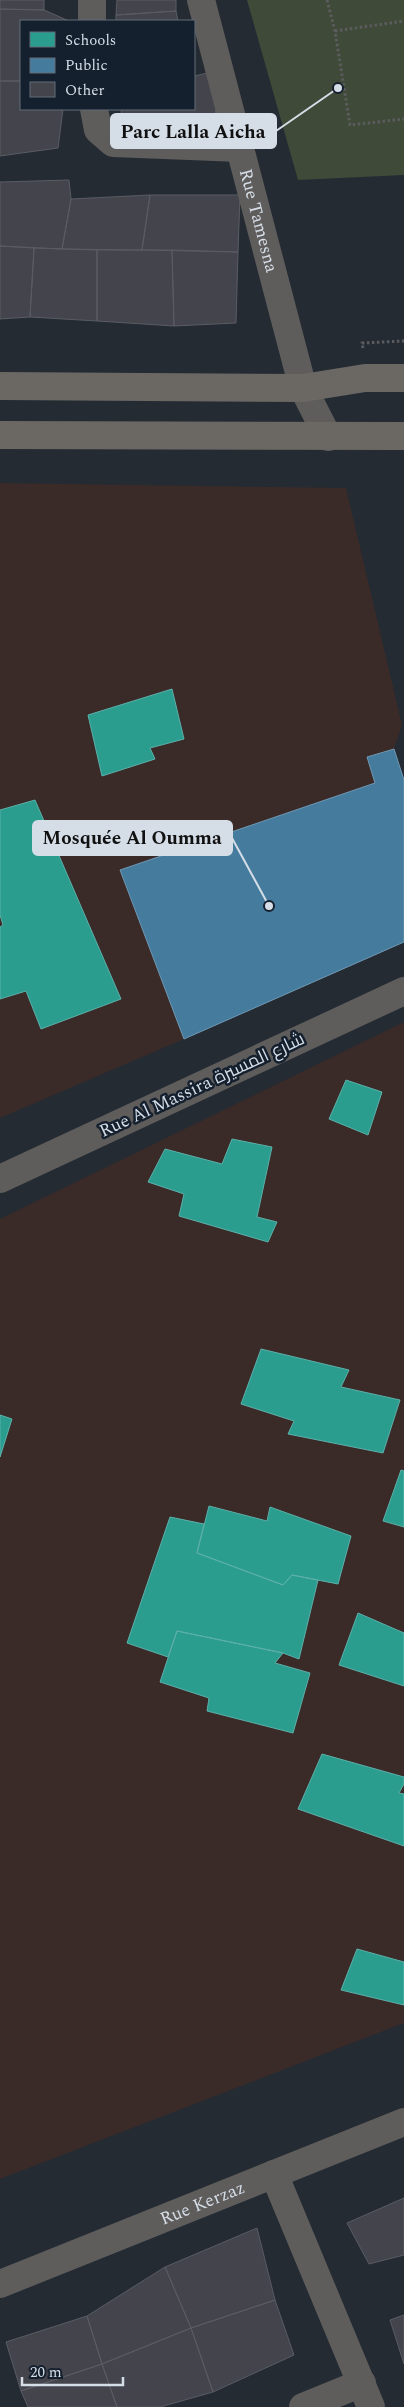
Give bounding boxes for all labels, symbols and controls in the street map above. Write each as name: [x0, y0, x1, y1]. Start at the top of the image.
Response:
legend: [20, 20, 195, 110]
text: Schools: [65, 29, 116, 52]
text: Public: [65, 54, 108, 77]
text: Other: [65, 79, 104, 102]
callout: Parc Lalla Aicha: [111, 114, 276, 148]
text: Parc Lalla Aicha: [120, 118, 266, 147]
street label: Rue Tamesna: [232, 165, 286, 276]
callout: Mosquée Al Oumma: [33, 821, 232, 855]
text: Mosquée Al Oumma: [42, 824, 222, 853]
street label: Rue Al Massira شارع المسيرة: [95, 1025, 309, 1145]
street label: Rue Kerzaz: [156, 2174, 249, 2232]
scale bar: [22, 2354, 124, 2386]
text: 20 m: [30, 2361, 62, 2384]

